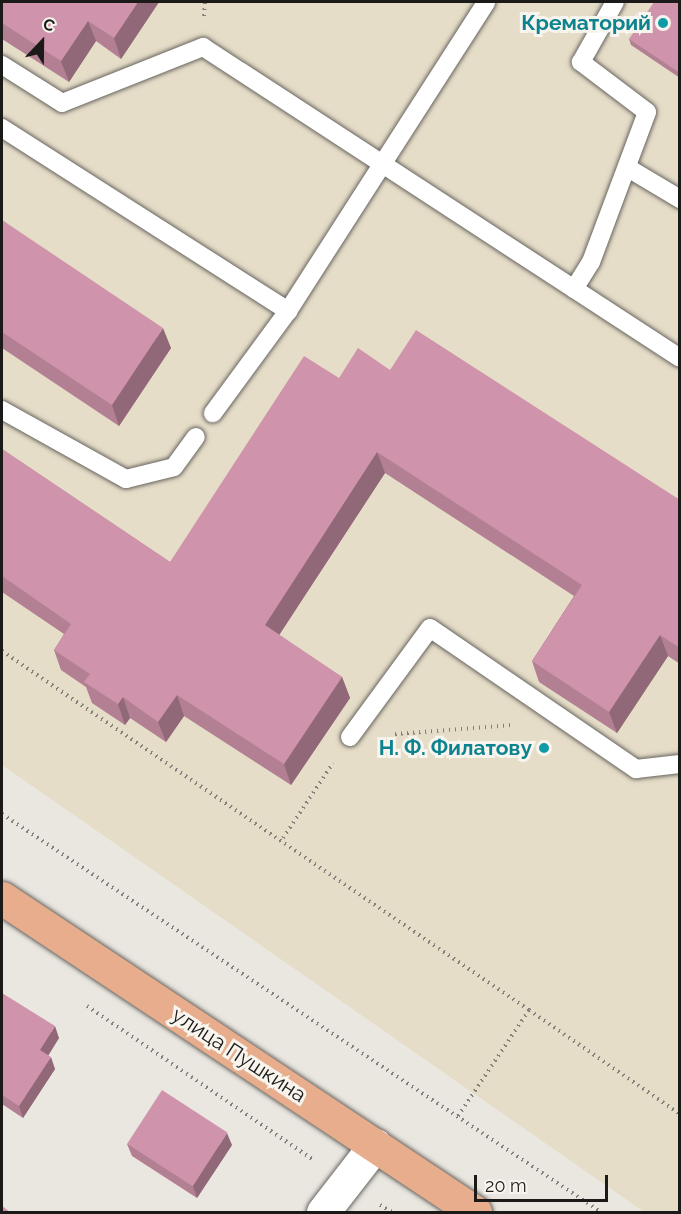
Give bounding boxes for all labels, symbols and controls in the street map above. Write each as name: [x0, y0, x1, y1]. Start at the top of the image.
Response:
place label: Крематорий: [521, 10, 651, 36]
north arrow: [12, 12, 72, 72]
text: С: [40, 14, 58, 36]
marker: Крематорий: [656, 16, 670, 30]
place label: Н. Ф. Филатову: [379, 735, 532, 761]
marker: Н. Ф. Филатову: [537, 741, 551, 755]
street label: улица Пушкина: [167, 1002, 311, 1108]
scale bar: [477, 1163, 610, 1201]
text: 20 m: [485, 1175, 527, 1196]

